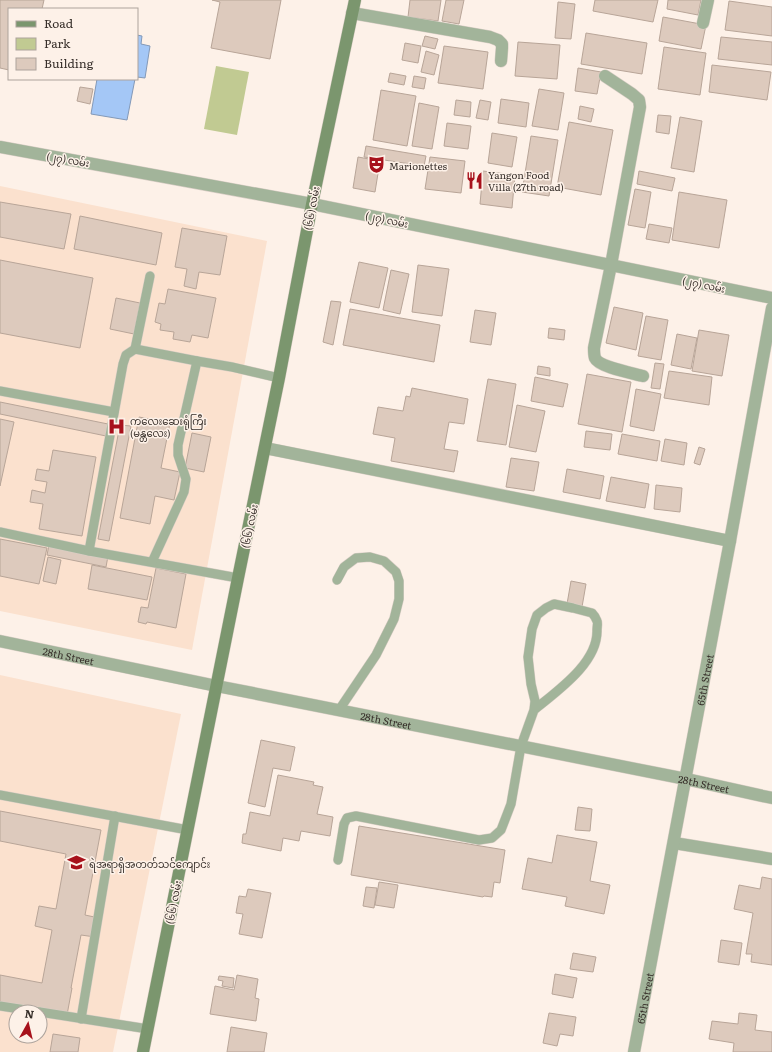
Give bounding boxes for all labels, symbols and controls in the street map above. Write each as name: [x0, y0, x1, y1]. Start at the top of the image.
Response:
legend: [8, 8, 138, 80]
text: Road: [44, 14, 74, 32]
text: Park: [44, 34, 71, 52]
text: Building: [44, 54, 94, 72]
street label: (၂၇) လမ်း: [45, 148, 91, 172]
theatre icon: Marionettes: [366, 155, 386, 175]
place label: Marionettes: [389, 158, 448, 173]
place label: Yangon Food Villa (27th road): [488, 167, 564, 194]
restaurant icon: Yangon Food Villa (27th road): [465, 170, 485, 190]
street label: (၆၆) လမ်း: [299, 185, 323, 231]
street label: (၂၇) လမ်း: [364, 207, 410, 233]
street label: (၂၇) လမ်း: [681, 272, 727, 298]
place label: ကလေးဆေးရုံကြီး (မန္တလေး): [130, 413, 207, 442]
hospital icon: ကလေးဆေးရုံကြီး (မန္တလေး): [107, 416, 127, 436]
street label: (၆၆) လမ်း: [237, 503, 261, 549]
street label: 28th Street: [42, 643, 95, 668]
street label: 65th Street: [692, 653, 716, 706]
street label: 28th Street: [359, 707, 413, 732]
street label: 28th Street: [677, 770, 731, 796]
school or university icon: ရဲအရာရှိအတတ်သင်ကျောင်း: [66, 853, 86, 873]
place label: ရဲအရာရှိအတတ်သင်ကျောင်း: [89, 856, 210, 873]
street label: (၆၆) လမ်း: [161, 879, 185, 925]
street label: 65th Street: [632, 971, 656, 1025]
north arrow: [8, 1004, 48, 1044]
text: N: [24, 1005, 35, 1022]

